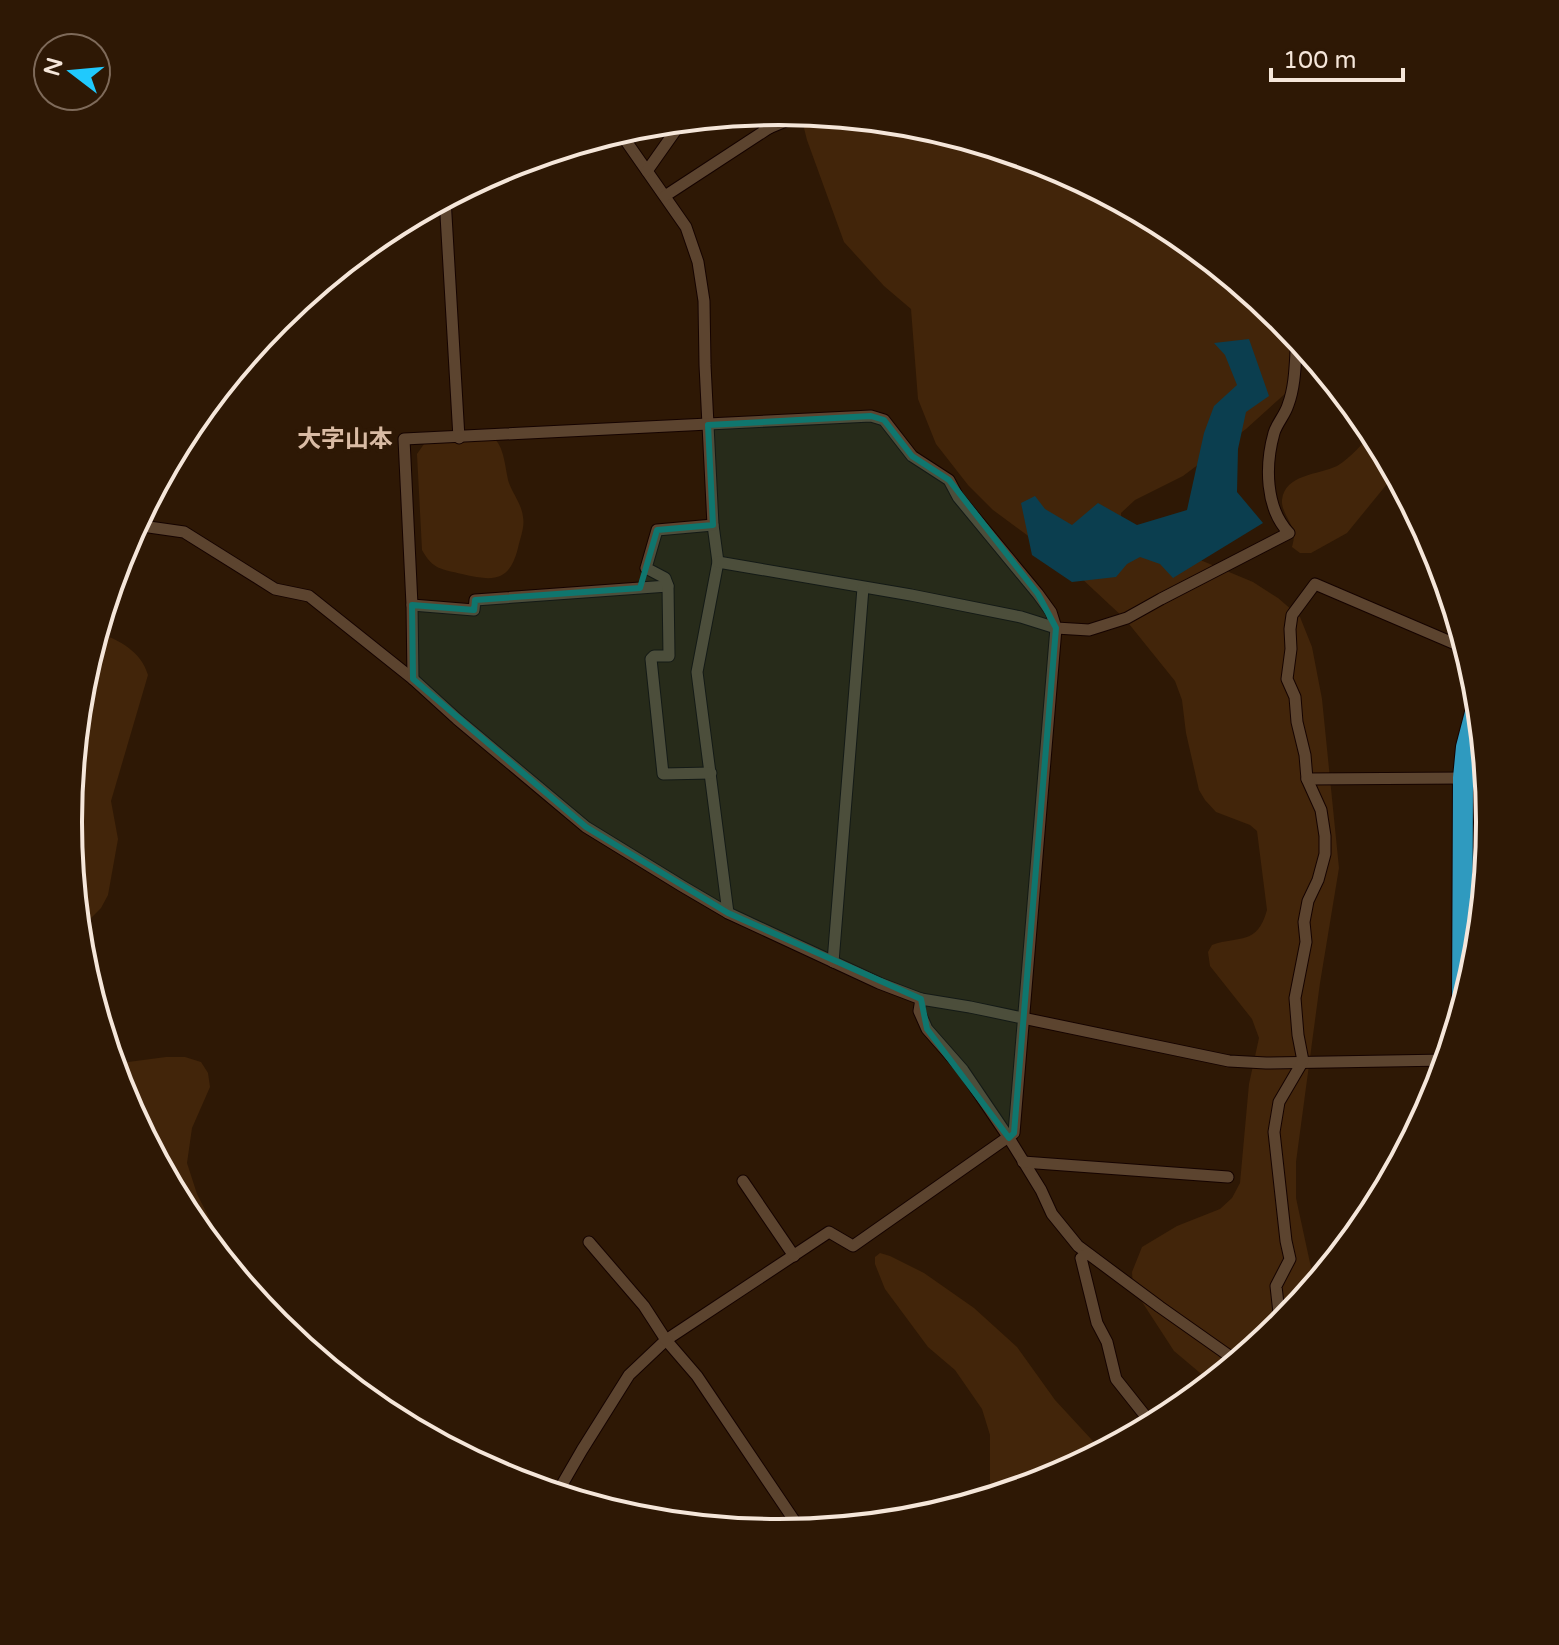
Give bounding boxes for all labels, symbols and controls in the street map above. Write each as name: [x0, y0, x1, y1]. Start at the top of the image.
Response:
north arrow: [32, 32, 112, 112]
scale bar: [1271, 32, 1403, 82]
text: 100 m: [1283, 46, 1357, 75]
text: N: [39, 55, 69, 79]
district label: 大字山本: [297, 425, 393, 454]

